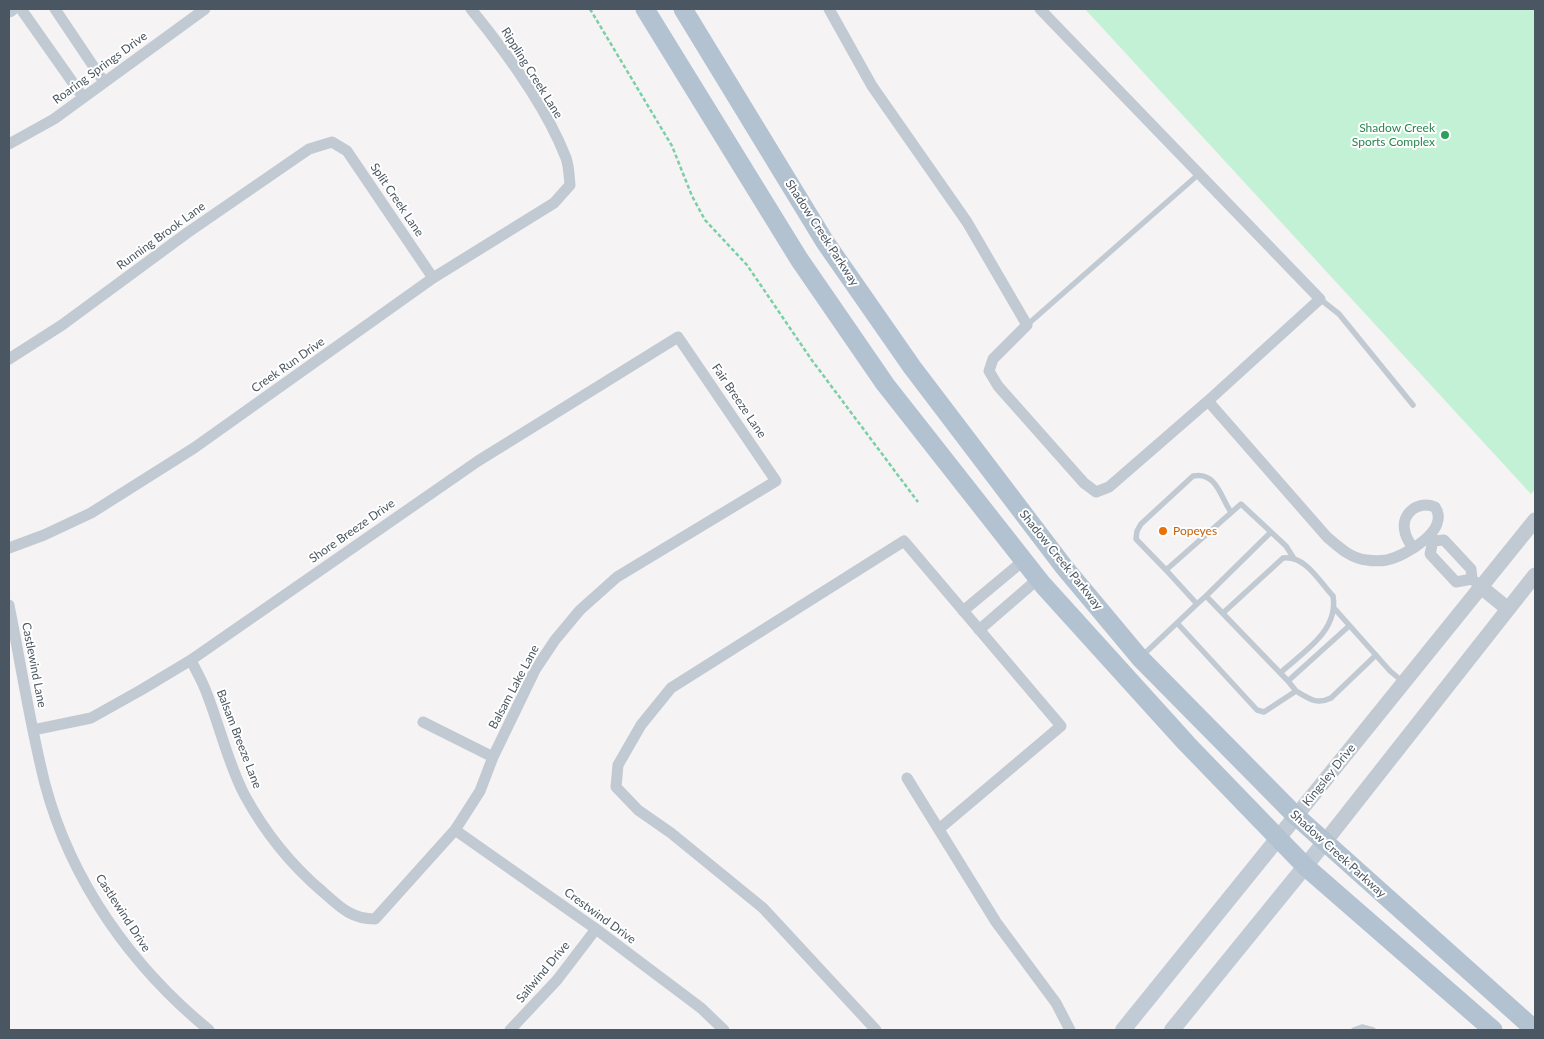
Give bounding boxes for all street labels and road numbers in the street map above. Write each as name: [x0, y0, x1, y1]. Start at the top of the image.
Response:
street label: Rippling Creek Lane: [498, 25, 566, 121]
street label: Roaring Springs Drive: [50, 29, 150, 107]
street label: Split Creek Lane: [367, 161, 427, 239]
street label: Shadow Creek Parkway: [782, 177, 862, 289]
street label: Running Brook Lane: [114, 199, 208, 273]
street label: Creek Run Drive: [249, 334, 327, 396]
street label: Fair Breeze Lane: [709, 361, 769, 441]
street label: Shore Breeze Drive: [306, 496, 398, 566]
street label: Shadow Creek Parkway: [1016, 507, 1106, 613]
street label: Castlewind Lane: [19, 621, 49, 709]
street label: Balsam Lake Lane: [486, 643, 542, 731]
street label: Balsam Breeze Lane: [213, 687, 265, 791]
street label: Kingsley Drive: [1300, 741, 1358, 809]
street label: Shadow Creek Parkway: [1287, 807, 1389, 901]
street label: Castlewind Drive: [92, 871, 154, 955]
street label: Crestwind Drive: [561, 885, 639, 947]
street label: Sailwind Drive: [513, 938, 573, 1006]

